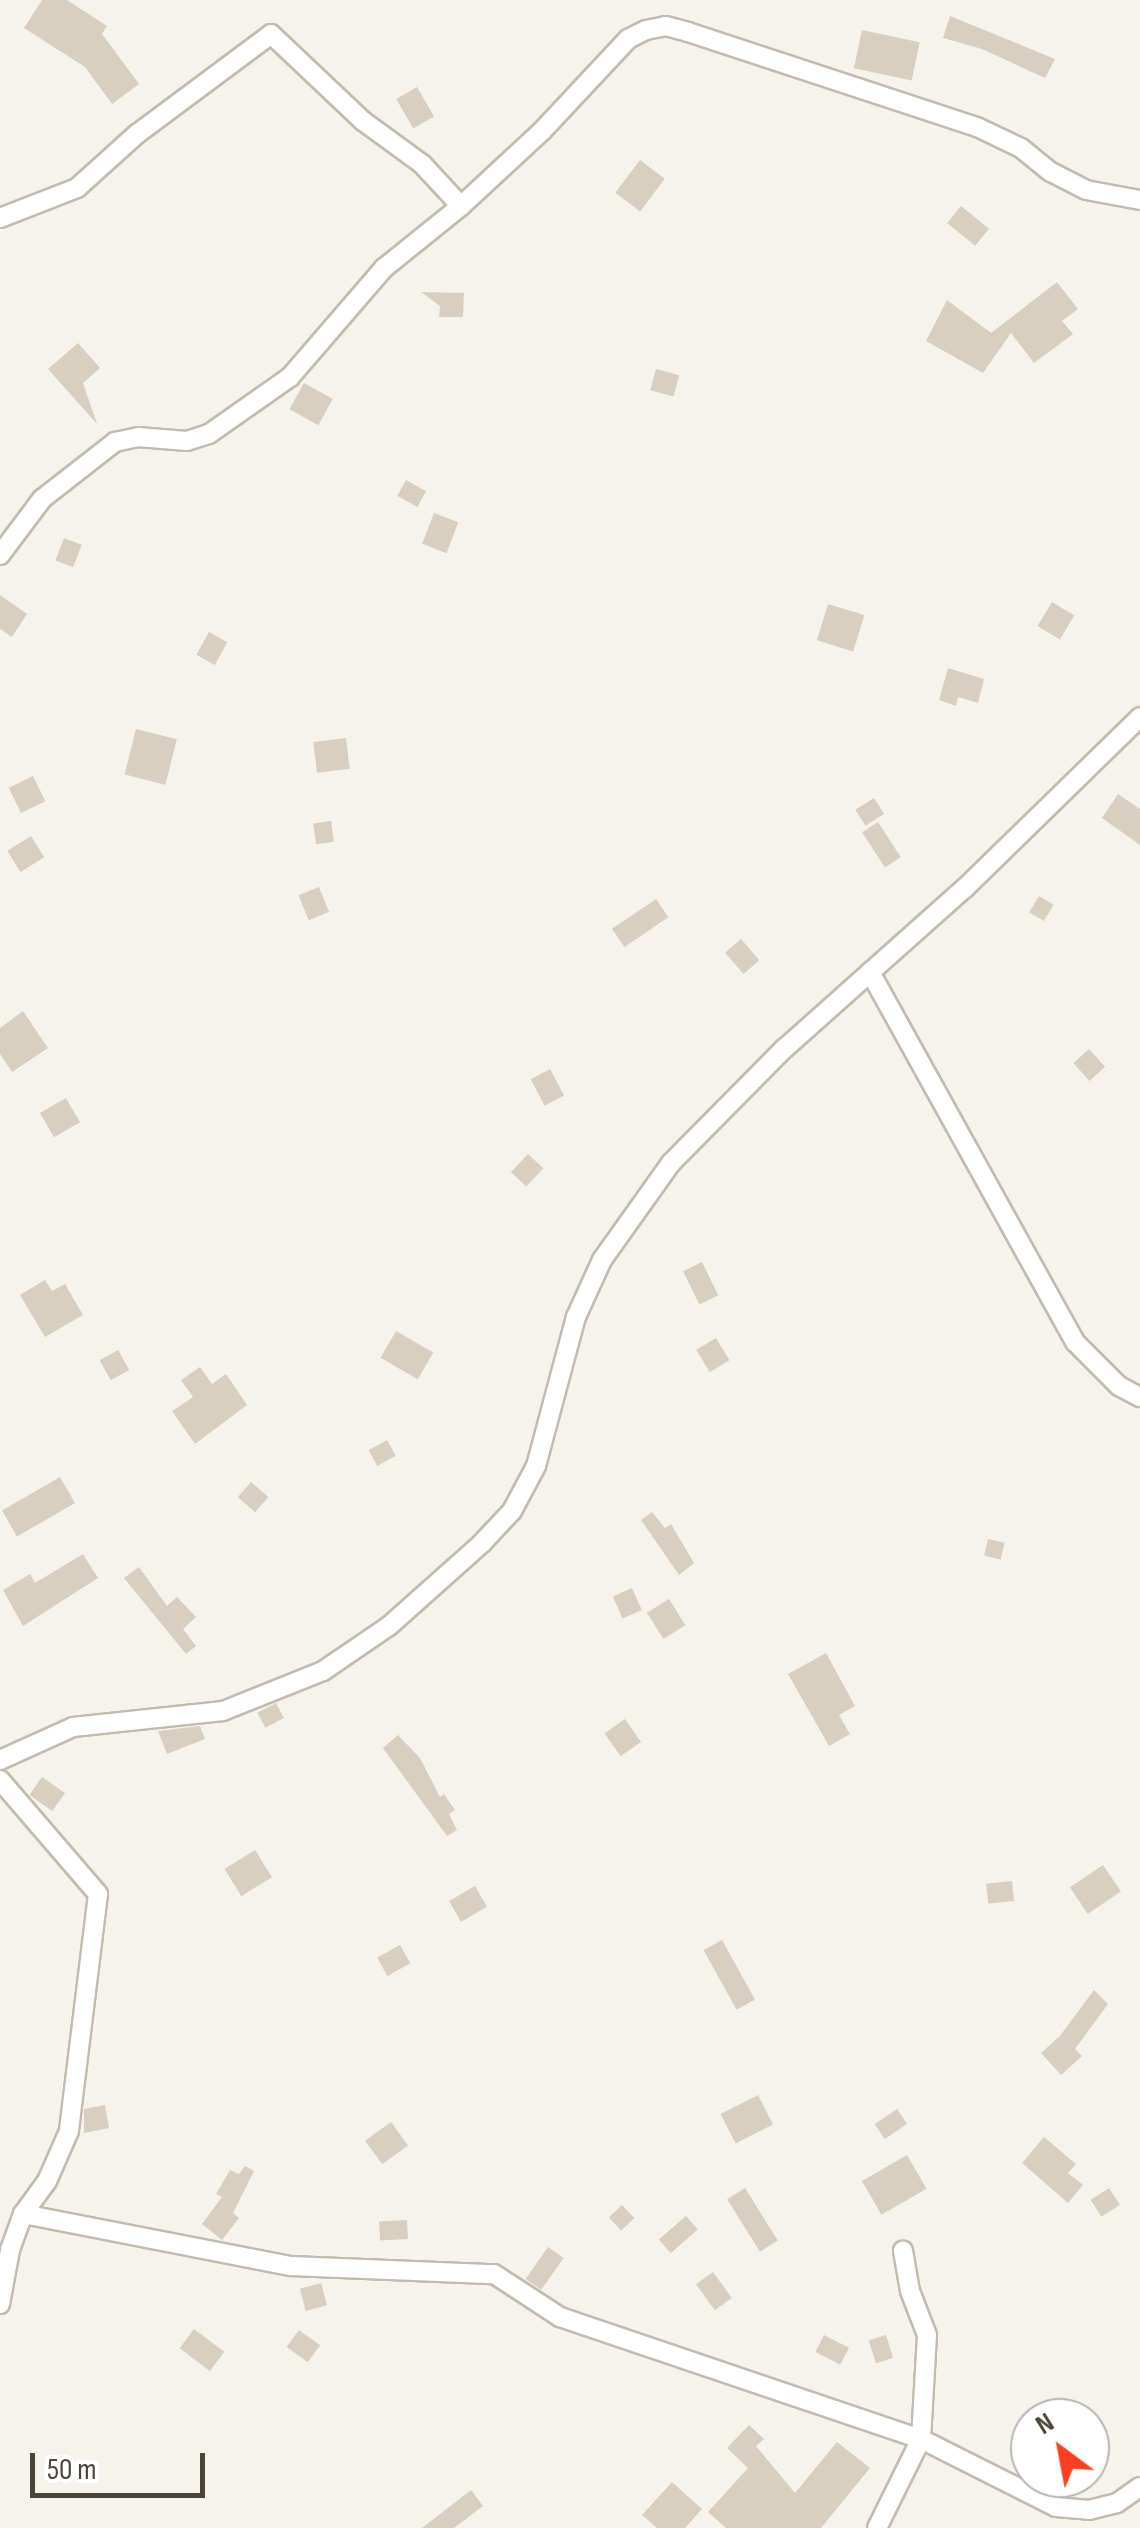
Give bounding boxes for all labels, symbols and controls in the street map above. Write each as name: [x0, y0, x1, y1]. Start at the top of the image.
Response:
north arrow: [1010, 2398, 1110, 2498]
text: N: [1030, 2406, 1060, 2442]
scale bar: [35, 2433, 210, 2495]
text: 50 m: [47, 2452, 96, 2488]

